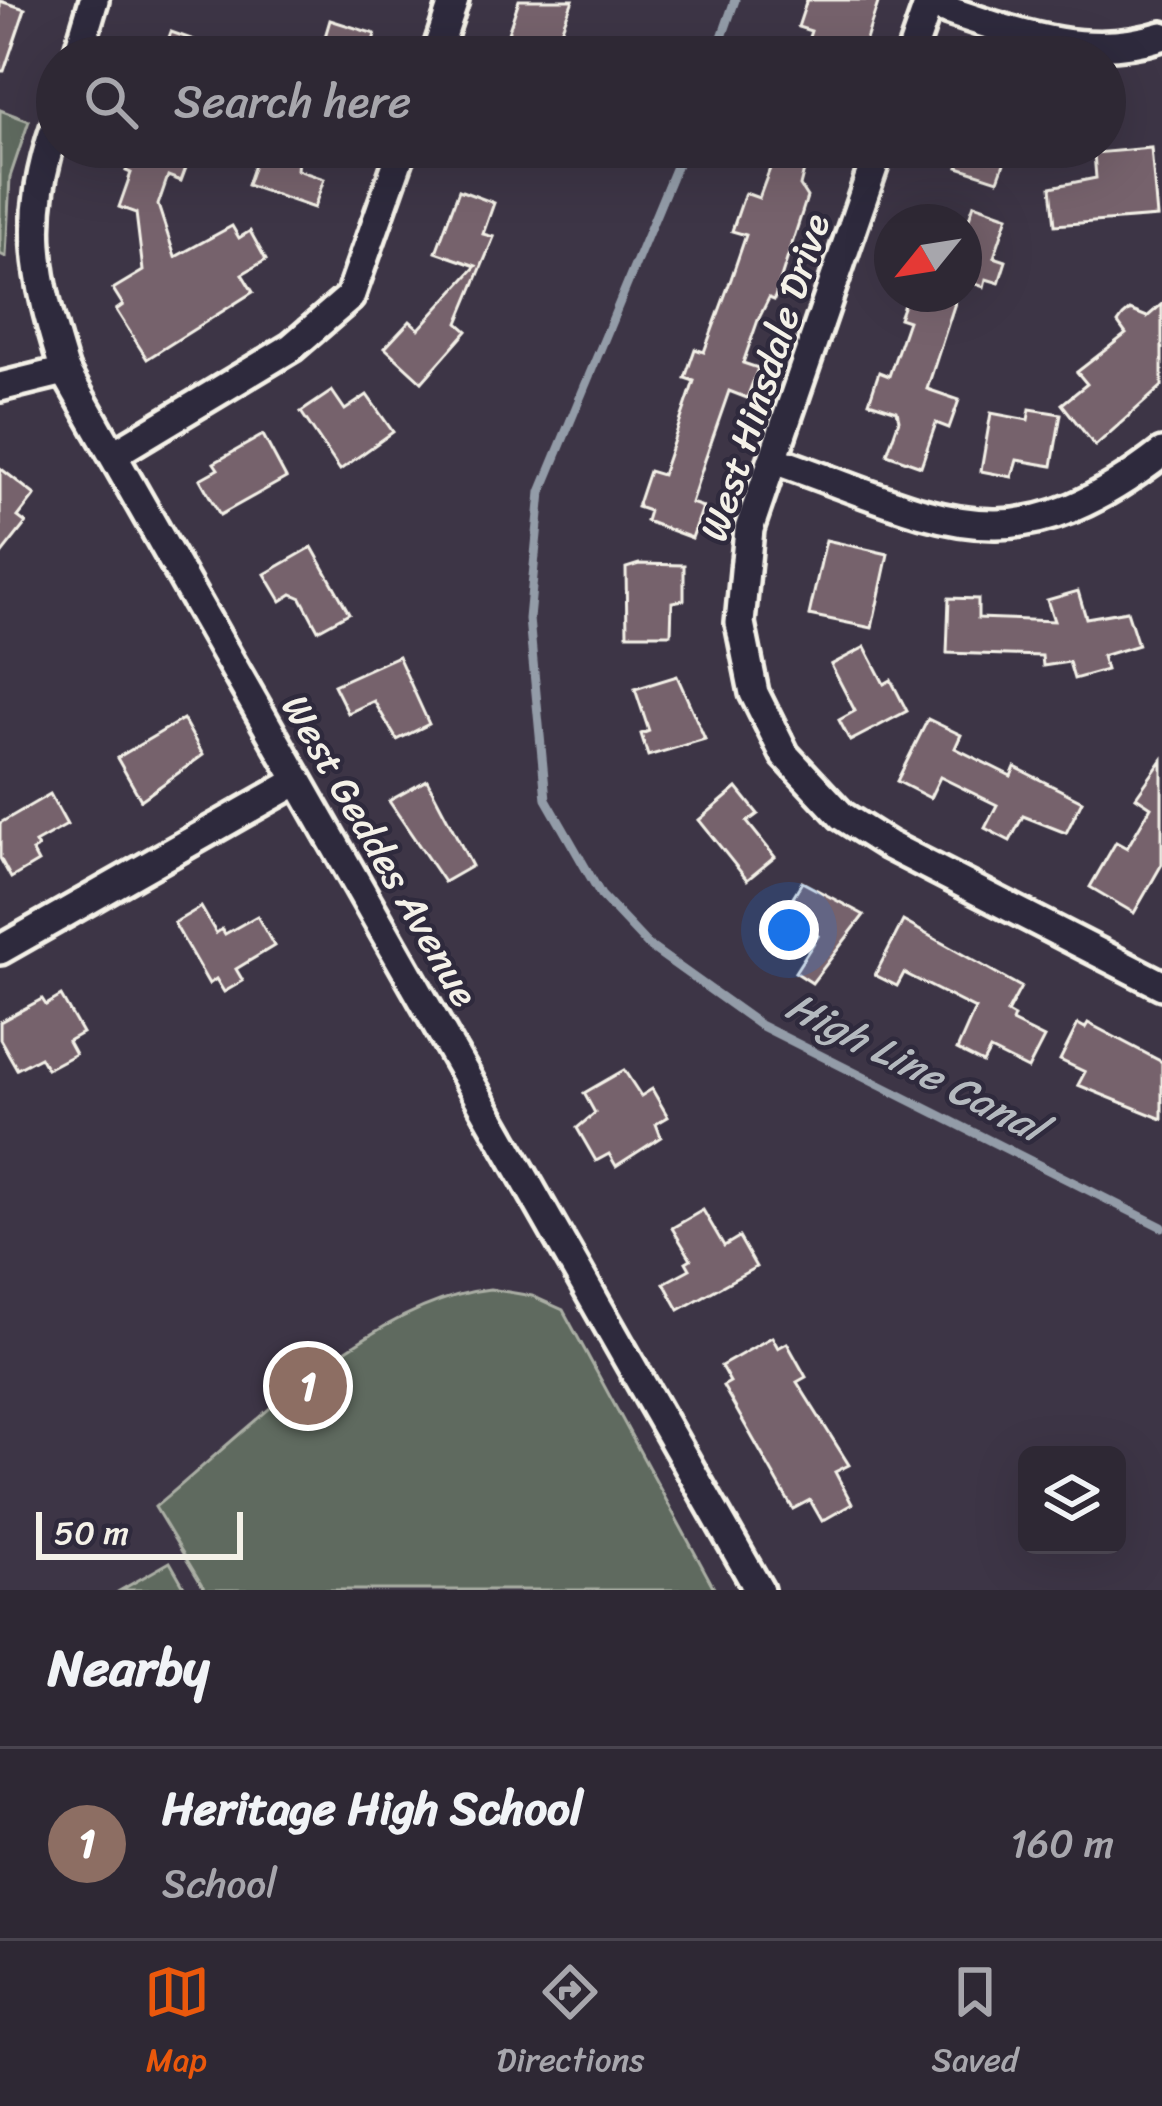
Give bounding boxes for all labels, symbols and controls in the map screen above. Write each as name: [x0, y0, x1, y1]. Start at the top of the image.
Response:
search box: [36, 36, 1126, 168]
text: Search here: [174, 62, 411, 142]
icon: search: [78, 69, 144, 135]
street label: West Hinsdale Drive: [679, 204, 850, 550]
north arrow: [874, 204, 982, 312]
street label: West Geddes Avenue: [263, 681, 499, 1020]
your location: [759, 900, 819, 960]
water label: High Line Canal: [773, 970, 1066, 1168]
pin: 1: [269, 1341, 347, 1431]
map controls: [1018, 1446, 1126, 1554]
button: layers: [1018, 1446, 1126, 1554]
text: 50 m: [54, 1504, 129, 1562]
scale bar: [36, 1506, 243, 1559]
text: Nearby: [48, 1623, 209, 1713]
text: Heritage High School: [162, 1769, 583, 1849]
text: 1: [79, 1809, 95, 1878]
text: 160 m: [1010, 1809, 1114, 1878]
text: School: [162, 1849, 277, 1918]
tab: Map: [144, 1959, 210, 2089]
tab: Directions: [497, 1959, 644, 2089]
tab: Saved: [931, 1959, 1018, 2089]

